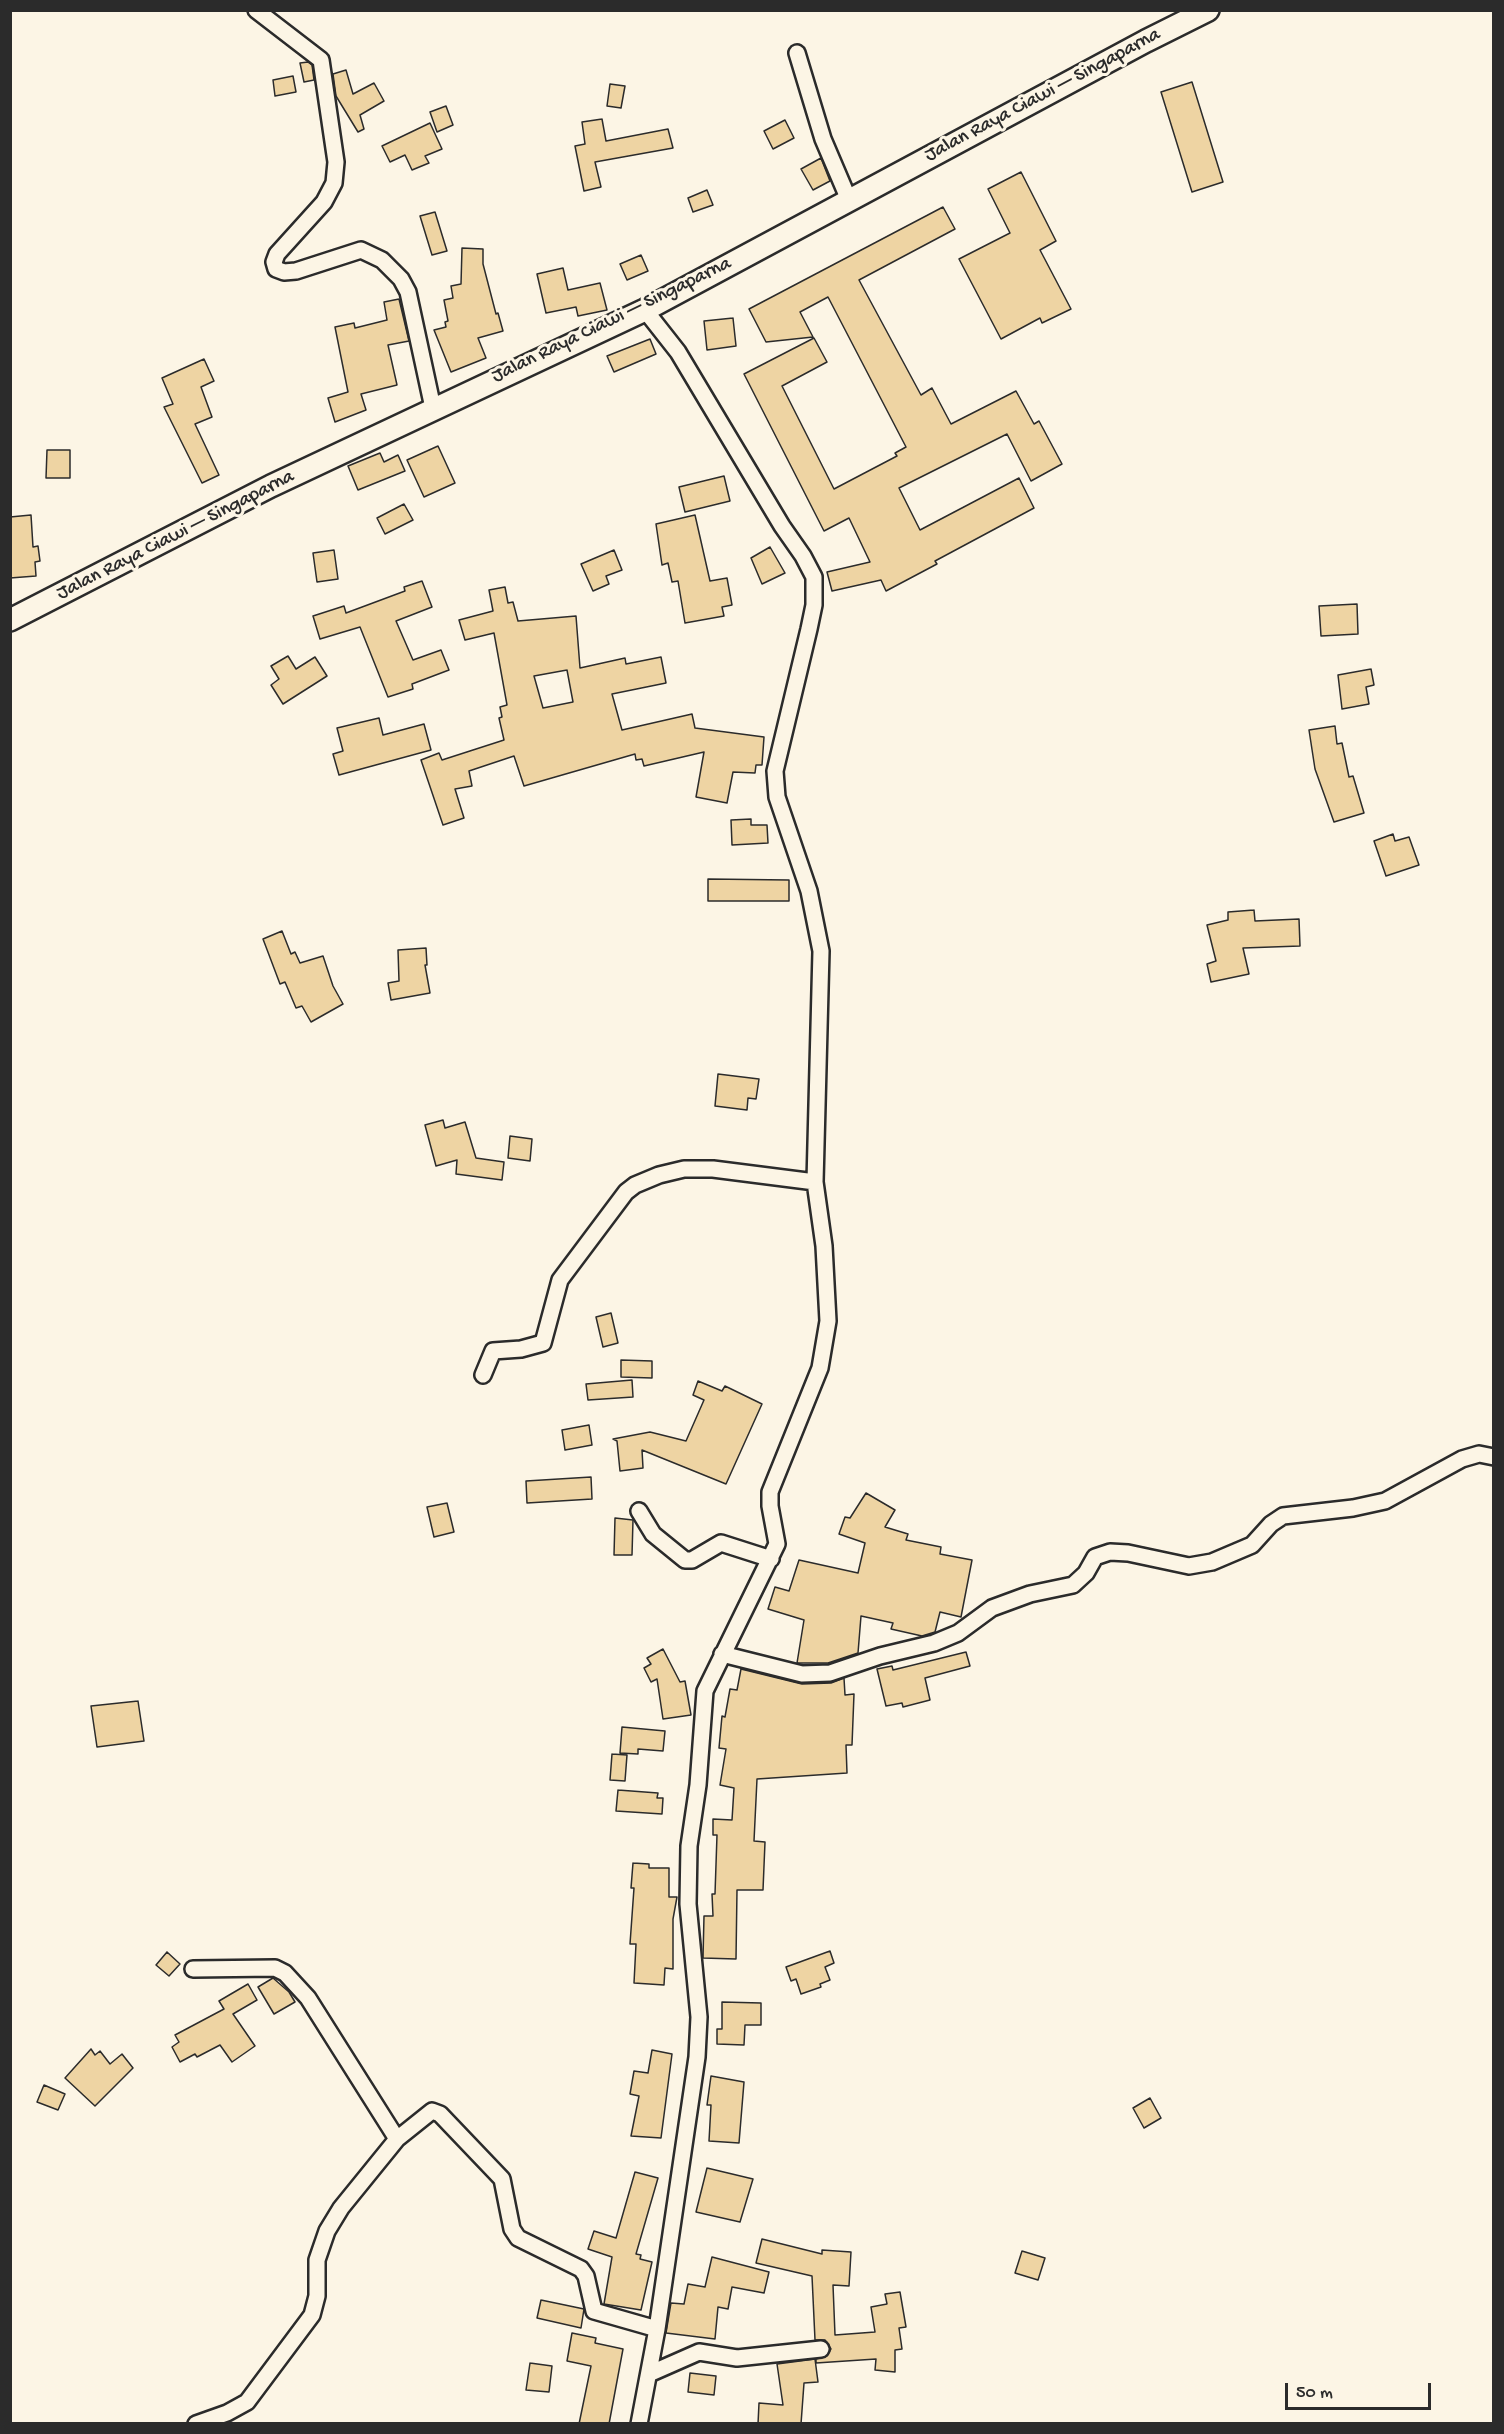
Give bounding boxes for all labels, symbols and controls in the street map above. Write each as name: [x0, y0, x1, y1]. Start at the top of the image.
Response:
street label: Jalan Raya Ciawi — Singaparna: [921, 24, 1165, 168]
street label: Jalan Raya Ciawi — Singaparna: [488, 252, 736, 390]
street label: Jalan Raya Ciawi — Singaparna: [53, 466, 299, 606]
scale bar: [1288, 2371, 1434, 2409]
text: 50 m: [1296, 2383, 1333, 2404]

